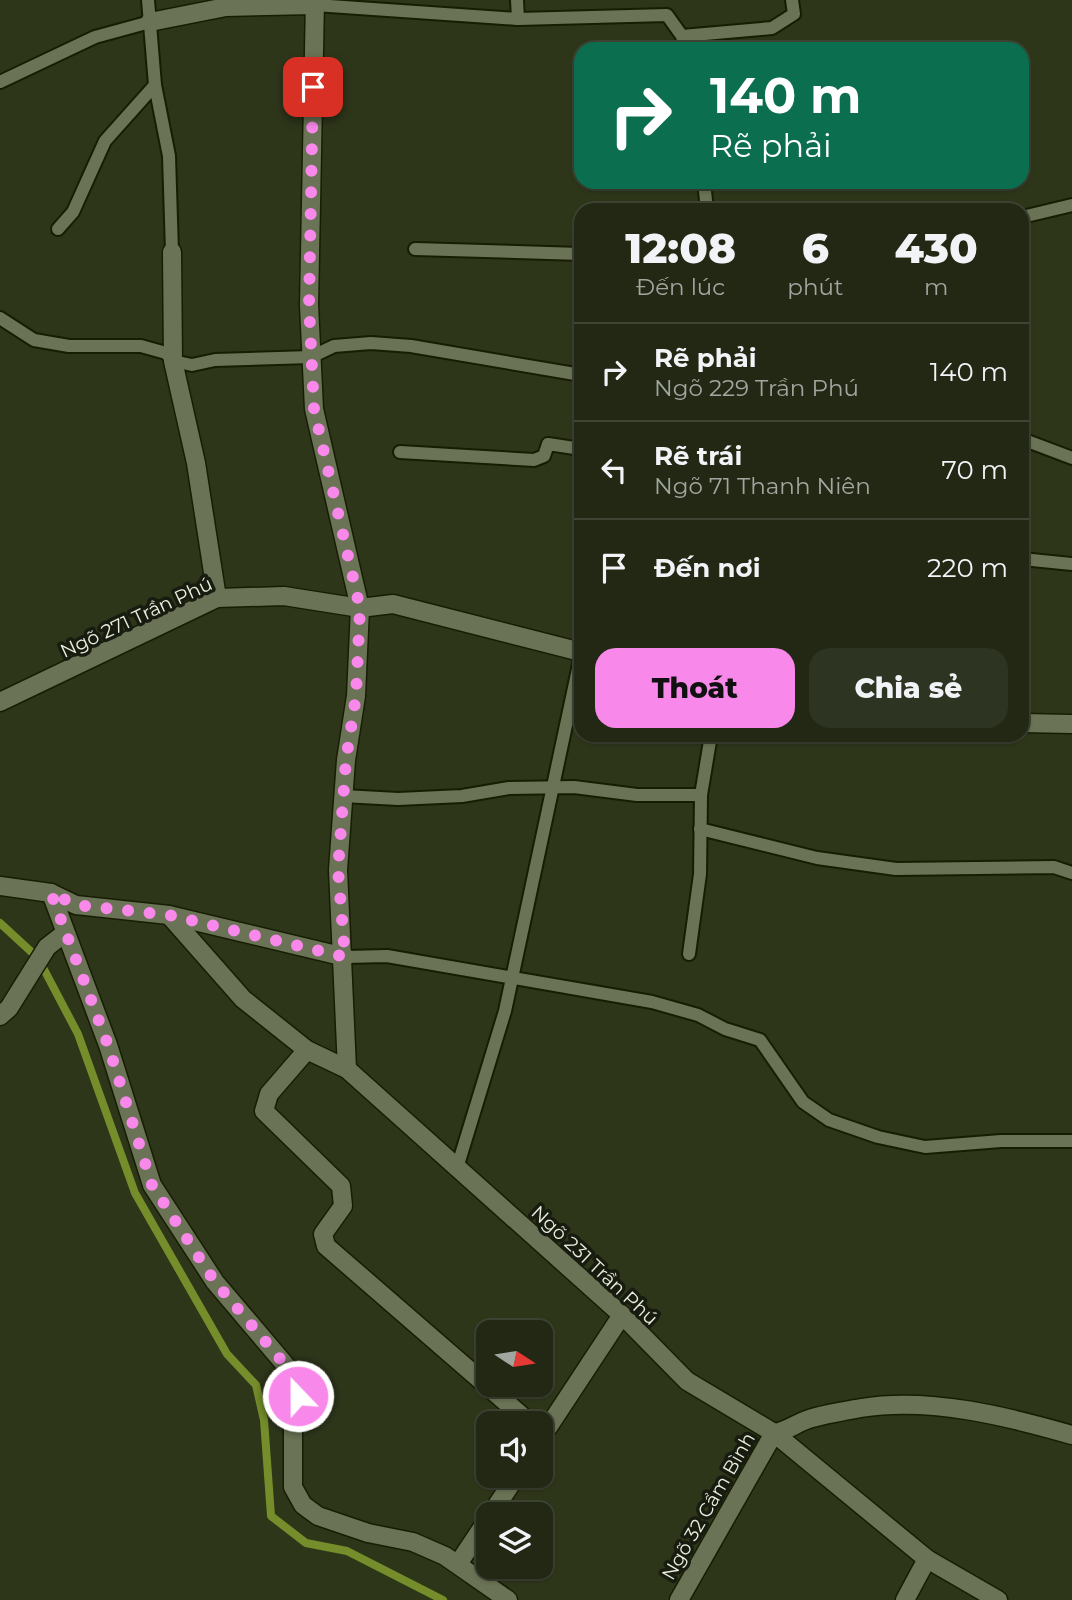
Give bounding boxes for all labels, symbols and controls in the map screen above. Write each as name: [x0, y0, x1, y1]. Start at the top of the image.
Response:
pin: [283, 57, 343, 117]
text: 140 m: [710, 66, 862, 125]
icon: arrive: [294, 68, 332, 106]
icon: right: [595, 70, 686, 161]
text: Rẽ phải: [710, 126, 832, 165]
text: 12:08: [625, 222, 736, 274]
text: 6: [802, 222, 829, 274]
text: 430: [894, 222, 978, 274]
text: Đến lúc: [636, 273, 725, 301]
text: phút: [787, 273, 843, 301]
text: m: [924, 273, 948, 301]
text: Rẽ phải: [654, 342, 757, 374]
icon: right: [595, 353, 633, 391]
text: 140 m: [930, 356, 1008, 388]
text: Ngõ 229 Trần Phú: [654, 374, 859, 402]
text: Rẽ trái: [654, 440, 742, 472]
icon: left: [595, 451, 633, 489]
text: 70 m: [942, 454, 1008, 486]
text: Ngõ 71 Thanh Niên: [654, 472, 871, 500]
icon: arrive: [595, 549, 633, 587]
text: Đến nơi: [654, 552, 760, 584]
text: 220 m: [927, 552, 1008, 584]
street label: Ngõ 271 Trần Phú: [57, 572, 216, 663]
button: Thoát: [595, 648, 795, 728]
button: Chia sẻ: [809, 648, 1008, 728]
street label: Ngõ 231 Trần Phú: [527, 1201, 663, 1330]
north arrow: [476, 1320, 553, 1396]
map controls: [476, 1320, 553, 1579]
position arrow: [261, 1359, 335, 1433]
button: sound: [476, 1411, 553, 1488]
street label: Ngõ 32 Cẩm Bình: [657, 1428, 760, 1584]
button: layers: [476, 1502, 553, 1579]

